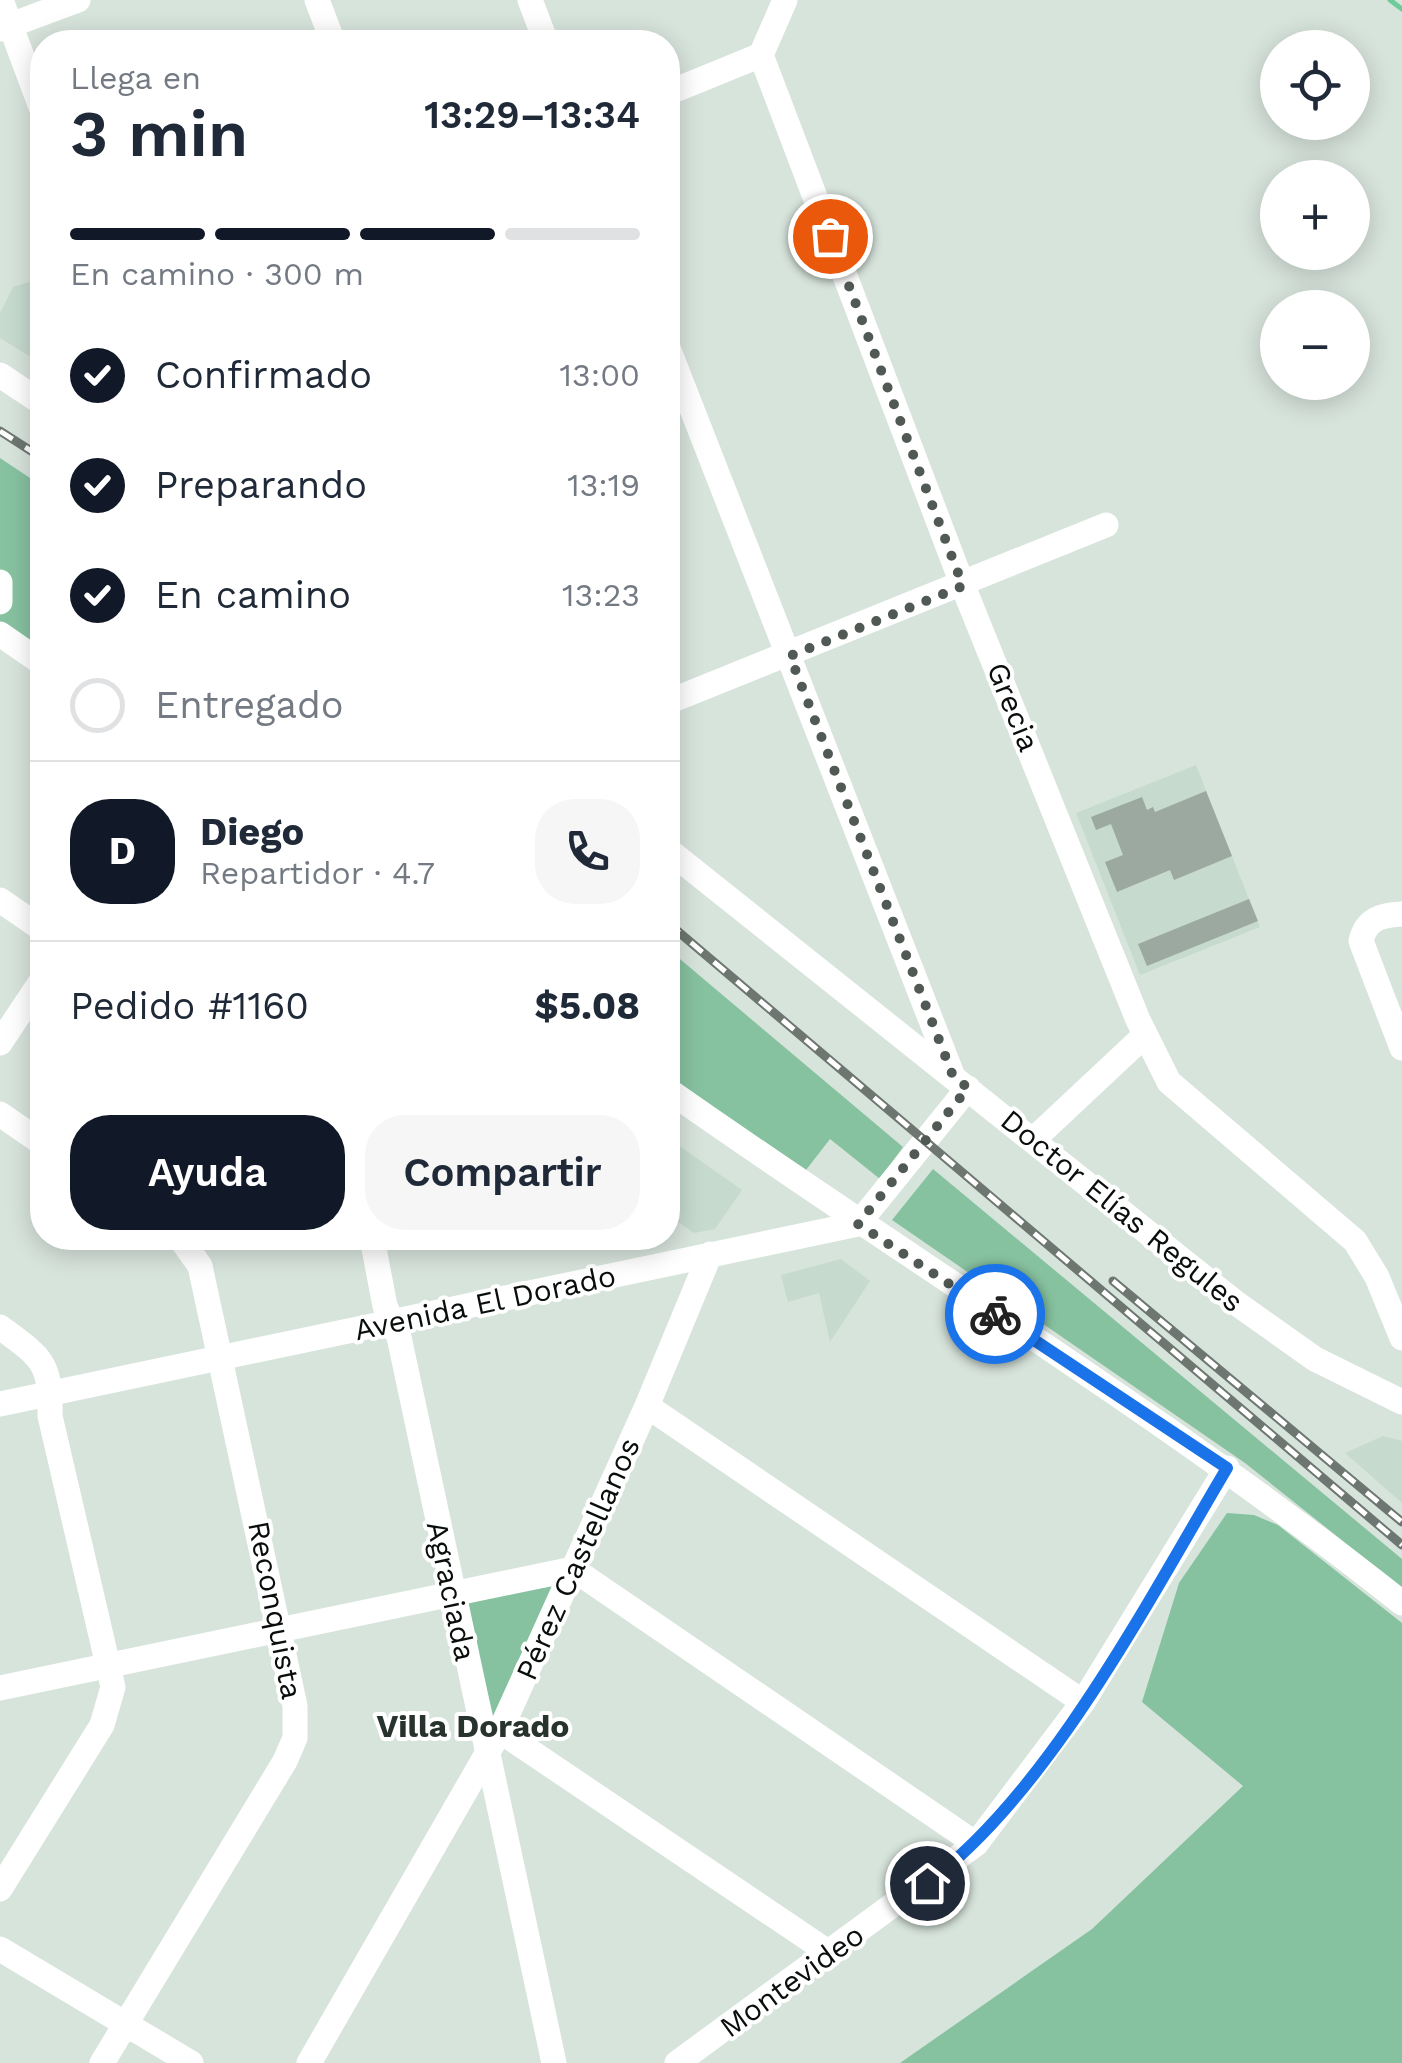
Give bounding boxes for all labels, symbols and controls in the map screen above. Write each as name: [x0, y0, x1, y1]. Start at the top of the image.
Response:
map controls: [1260, 30, 1370, 400]
button: locate: [1260, 30, 1370, 140]
text: Llega en: [70, 59, 201, 97]
text: 13:29–13:34: [424, 93, 640, 137]
text: 3 min: [70, 96, 248, 172]
button: +: [1260, 160, 1370, 270]
pin: [788, 194, 873, 279]
icon: bag: [803, 209, 858, 264]
text: En camino · 300 m: [70, 255, 364, 293]
button: −: [1260, 290, 1370, 400]
icon: check: [70, 348, 125, 403]
text: Confirmado: [155, 353, 372, 397]
text: 13:00: [560, 356, 640, 394]
icon: check: [70, 458, 125, 513]
text: Preparando: [155, 463, 367, 507]
text: 13:19: [567, 466, 640, 504]
icon: check: [70, 568, 125, 623]
text: En camino: [155, 573, 351, 617]
text: 13:23: [562, 576, 640, 614]
street label: Grecia: [980, 657, 1047, 756]
text: Entregado: [155, 683, 344, 727]
button: phone: [535, 799, 640, 904]
text: Diego: [200, 810, 304, 854]
text: D: [109, 829, 136, 873]
text: Repartidor · 4.7: [200, 854, 435, 892]
text: Pedido #1160: [70, 984, 309, 1028]
text: $5.08: [535, 984, 640, 1028]
street label: Doctor Elías Regules: [994, 1102, 1251, 1319]
button: Ayuda: [70, 1115, 345, 1230]
button: Compartir: [365, 1115, 640, 1230]
street label: Avenida El Dorado: [351, 1258, 619, 1347]
courier: [945, 1264, 1045, 1364]
icon: bike: [968, 1287, 1023, 1342]
street label: Pérez Castellanos: [508, 1432, 647, 1685]
street label: Reconquista: [241, 1518, 310, 1702]
street label: Agraciada: [420, 1518, 483, 1664]
district label: Villa Dorado: [376, 1707, 570, 1745]
pin: [885, 1841, 970, 1926]
icon: home: [900, 1856, 955, 1911]
street label: Montevideo: [713, 1917, 870, 2044]

